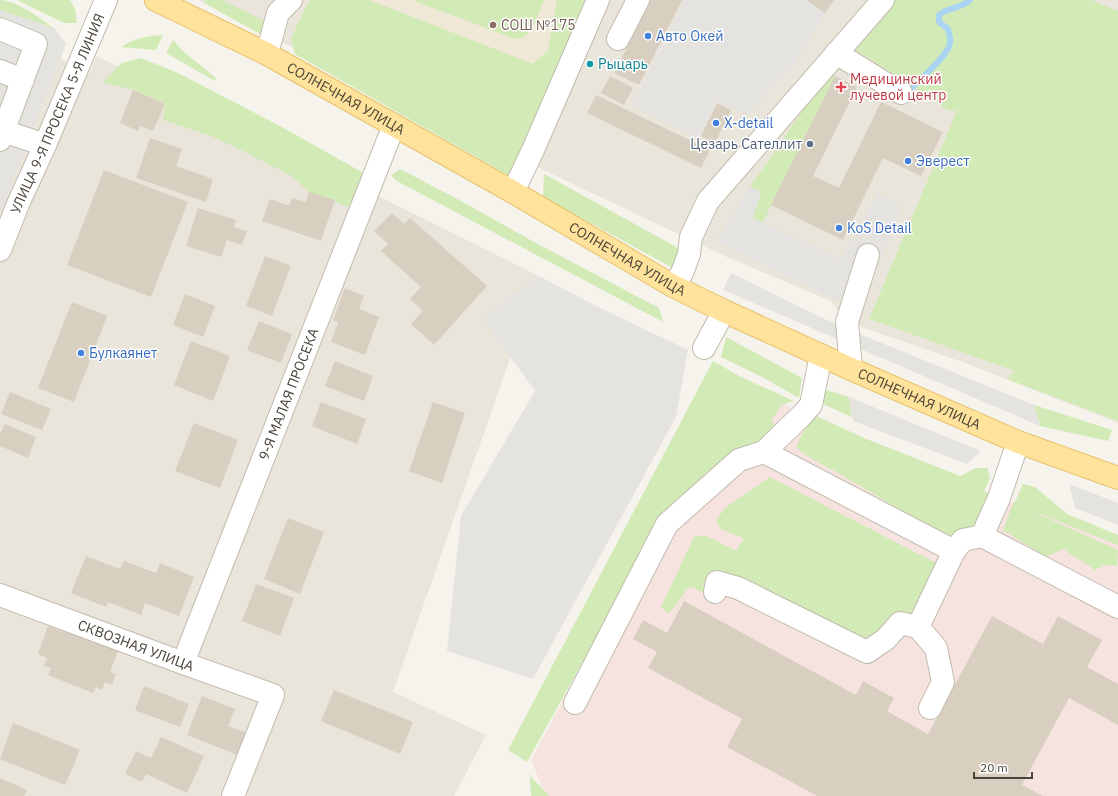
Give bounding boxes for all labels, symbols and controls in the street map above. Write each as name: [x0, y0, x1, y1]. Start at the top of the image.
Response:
street label: УЛИЦА 9-Я ПРОСЕКА 5-Я ЛИНИЯ: [6, 11, 108, 216]
place label: СОШ №175: [501, 16, 576, 34]
marker: СОШ №175: [488, 20, 498, 30]
place label: Авто Окей: [656, 27, 724, 45]
marker: Авто Окей: [643, 31, 653, 41]
place label: Рыцарь: [598, 55, 648, 73]
street label: СОЛНЕЧНАЯ УЛИЦА: [284, 58, 408, 139]
marker: Рыцарь: [585, 59, 595, 69]
place label: Медицинский лучевой центр: [850, 70, 946, 104]
marker: Медицинский лучевой центр: [835, 81, 847, 93]
place label: X-detail: [724, 114, 773, 132]
marker: X-detail: [711, 118, 721, 128]
place label: Цезарь Сателлит: [690, 135, 802, 153]
marker: Цезарь Сателлит: [805, 139, 815, 149]
place label: Эверест: [916, 152, 970, 170]
marker: Эверест: [903, 156, 913, 166]
street label: СОЛНЕЧНАЯ УЛИЦА: [566, 218, 689, 300]
place label: KoS Detail: [847, 219, 912, 237]
marker: KoS Detail: [834, 223, 844, 233]
street label: 9-Я МАЛАЯ ПРОСЕКА: [254, 325, 323, 463]
place label: Булкаянет: [89, 344, 158, 362]
marker: Булкаянет: [76, 348, 86, 358]
street label: СОЛНЕЧНАЯ УЛИЦА: [855, 364, 984, 434]
street label: СКВОЗНАЯ УЛИЦА: [75, 616, 196, 675]
scale bar: [974, 754, 1032, 780]
text: 20 m: [980, 760, 1008, 775]

